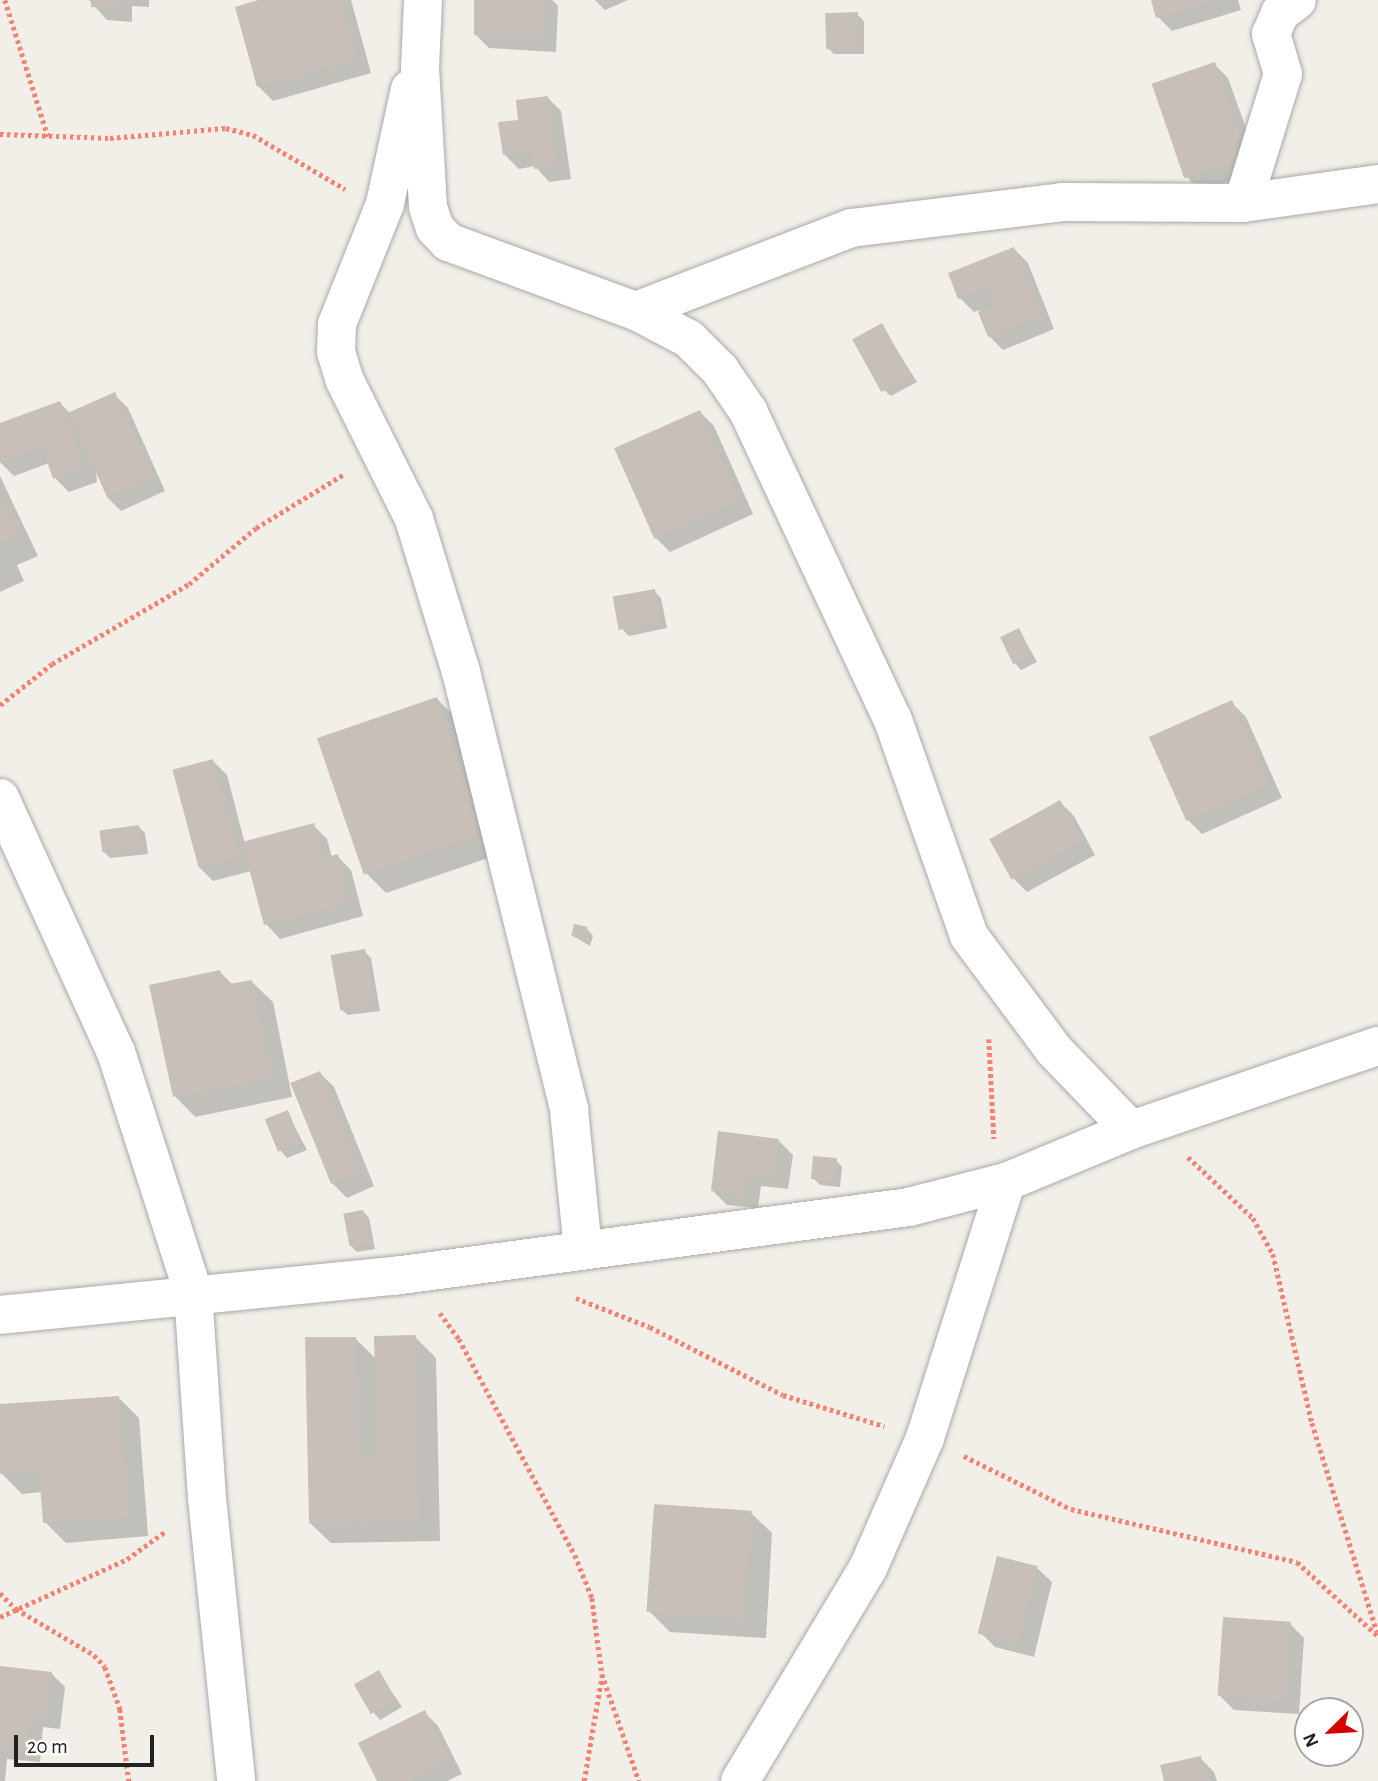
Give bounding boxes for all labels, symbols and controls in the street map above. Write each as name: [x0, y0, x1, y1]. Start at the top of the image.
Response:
north arrow: [1294, 1697, 1364, 1767]
scale bar: [18, 1722, 158, 1766]
text: N: [1300, 1730, 1323, 1750]
text: 20 m: [27, 1736, 68, 1757]

